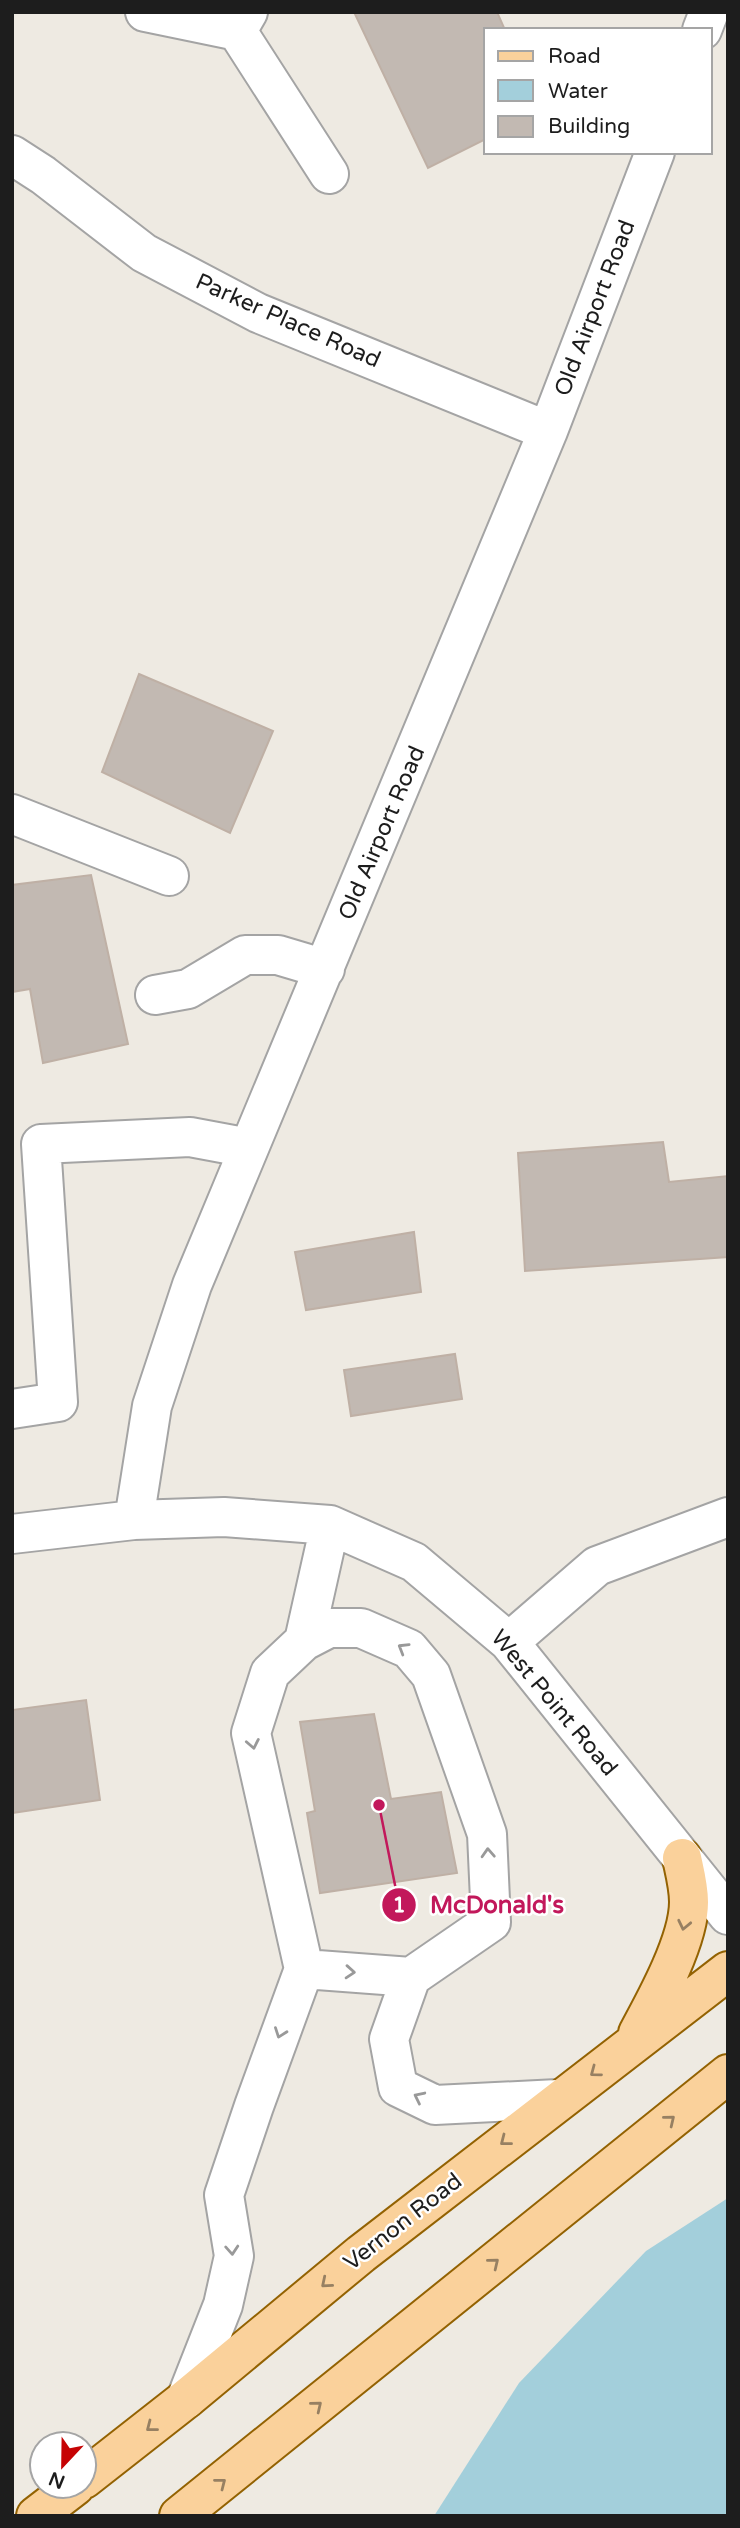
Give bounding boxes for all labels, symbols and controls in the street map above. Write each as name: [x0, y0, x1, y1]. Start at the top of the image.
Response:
legend: [484, 28, 712, 154]
text: Road: [548, 44, 601, 69]
text: Water: [548, 79, 608, 104]
text: Building: [548, 114, 630, 139]
street label: Old Airport Road: [549, 216, 641, 400]
street label: Parker Place Road: [191, 268, 385, 374]
street label: Old Airport Road: [333, 742, 431, 924]
street label: West Point Road: [485, 1624, 623, 1782]
one-way arrow: [397, 1643, 410, 1656]
one-way arrow: [245, 1738, 260, 1750]
one-way arrow: [481, 1847, 496, 1858]
callout: McDonald's: [381, 1882, 578, 1927]
text: McDonald's: [430, 1891, 564, 1920]
text: 1: [392, 1893, 406, 1918]
one-way arrow: [678, 1919, 693, 1931]
one-way arrow: [344, 1964, 355, 1979]
one-way arrow: [275, 2026, 289, 2038]
one-way arrow: [590, 2064, 603, 2076]
one-way arrow: [414, 2091, 426, 2105]
one-way arrow: [663, 2116, 675, 2129]
one-way arrow: [500, 2133, 512, 2146]
street label: Vernon Road: [338, 2167, 468, 2277]
one-way arrow: [224, 2245, 239, 2256]
one-way arrow: [486, 2259, 498, 2272]
one-way arrow: [322, 2275, 335, 2287]
one-way arrow: [309, 2402, 321, 2415]
one-way arrow: [146, 2419, 159, 2431]
north arrow: [28, 2430, 98, 2500]
text: N: [46, 2467, 68, 2493]
one-way arrow: [214, 2478, 226, 2491]

